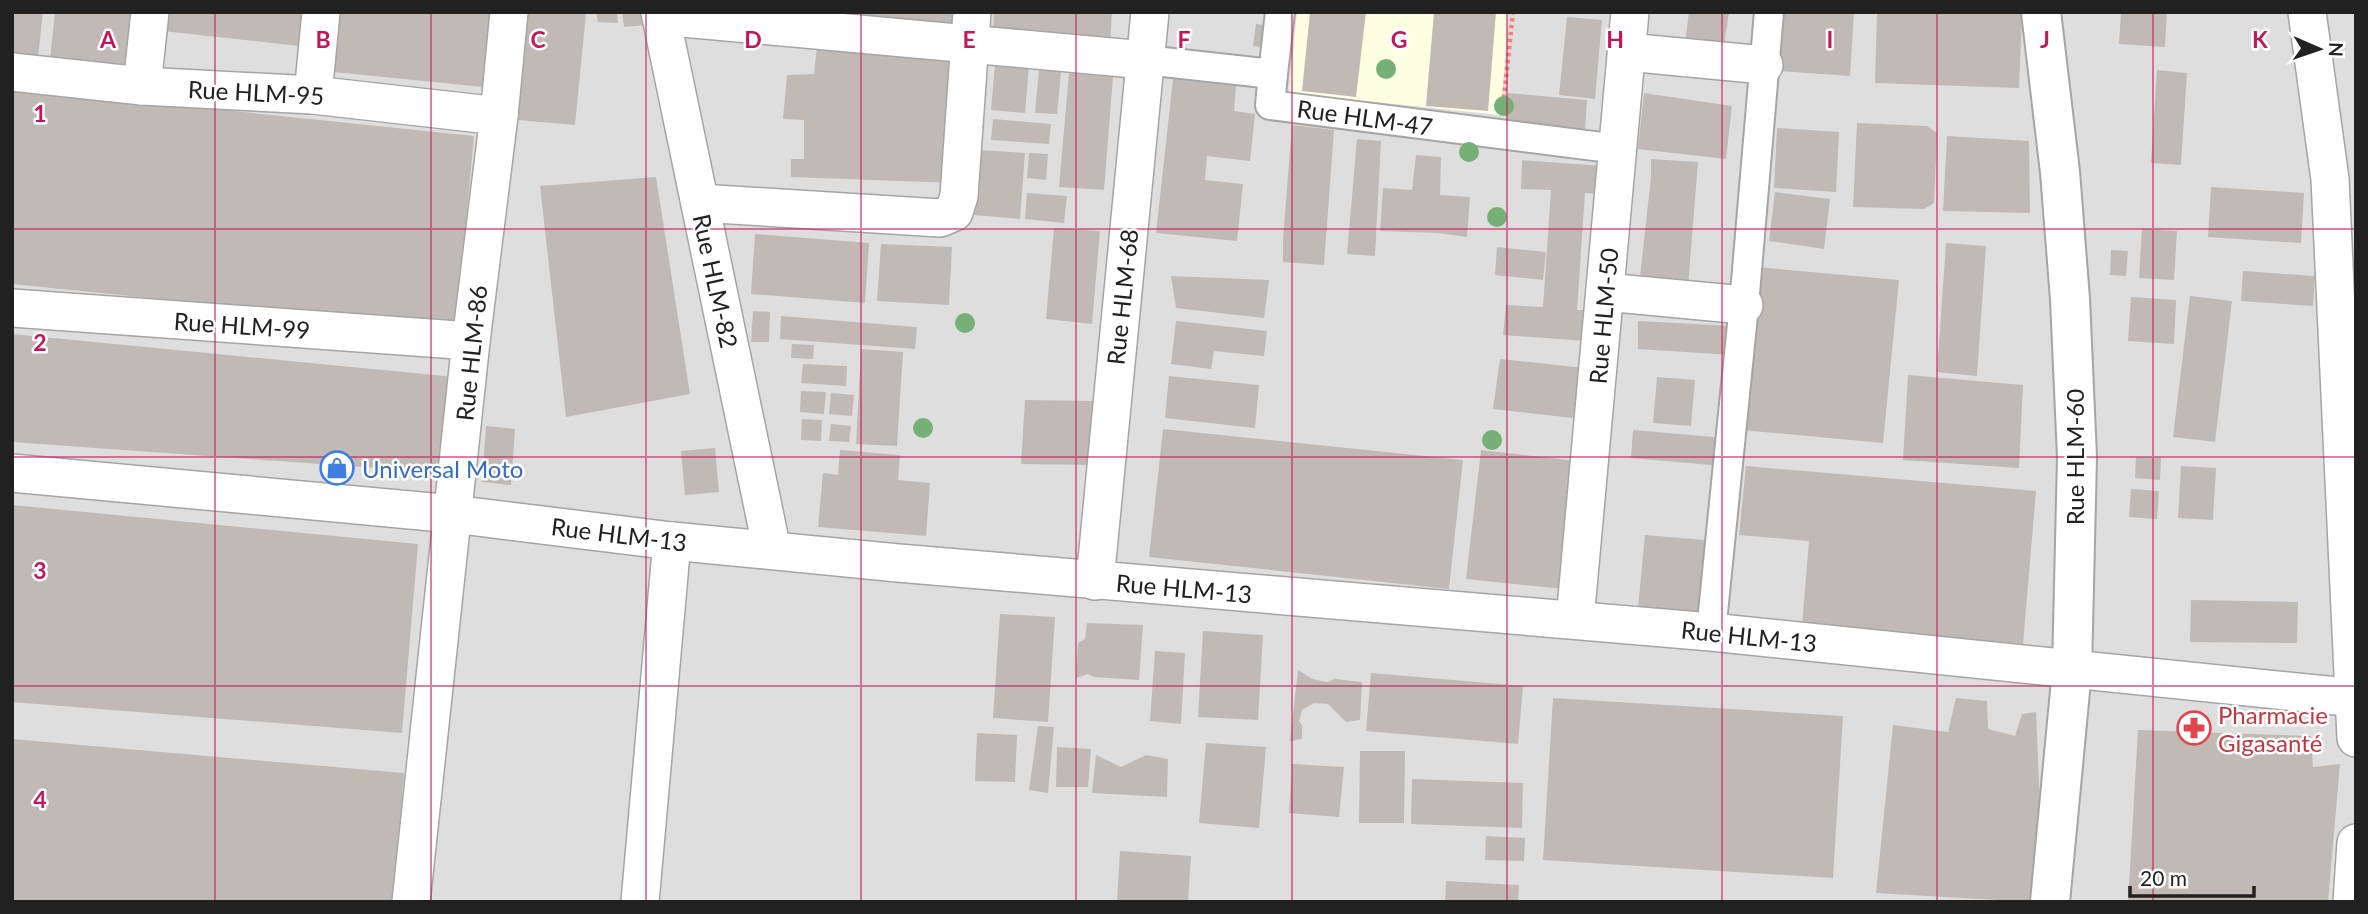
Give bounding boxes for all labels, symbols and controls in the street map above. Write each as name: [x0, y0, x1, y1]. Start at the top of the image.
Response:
north arrow: [2284, 14, 2354, 84]
text: A: [99, 25, 117, 53]
text: B: [315, 25, 331, 53]
text: C: [530, 25, 546, 53]
text: D: [744, 25, 762, 53]
text: E: [962, 25, 976, 53]
text: F: [1177, 25, 1191, 53]
text: G: [1391, 25, 1407, 53]
text: H: [1606, 25, 1624, 53]
text: I: [1827, 25, 1833, 53]
text: J: [2040, 25, 2050, 53]
text: K: [2252, 25, 2268, 53]
text: N: [2325, 42, 2348, 57]
street label: Rue HLM-95: [187, 74, 325, 110]
street label: Rue HLM-47: [1295, 93, 1435, 141]
text: 1: [33, 99, 47, 127]
street label: Rue HLM-82: [688, 211, 744, 351]
street label: Rue HLM-68: [1100, 228, 1144, 366]
street label: Rue HLM-50: [1583, 247, 1623, 385]
street label: Rue HLM-86: [449, 284, 493, 422]
street label: Rue HLM-99: [173, 306, 311, 344]
text: 2: [33, 328, 47, 356]
street label: Rue HLM-60: [2060, 389, 2089, 525]
shop icon: Universal Moto: [318, 449, 356, 487]
place label: Universal Moto: [362, 454, 523, 483]
street label: Rue HLM-13: [550, 511, 688, 557]
text: 3: [33, 556, 47, 584]
street label: Rue HLM-13: [1115, 568, 1253, 608]
street label: Rue HLM-13: [1680, 614, 1818, 658]
place label: Pharmacie Gigasanté: [2218, 700, 2328, 757]
pharmacy icon: Pharmacie Gigasanté: [2175, 709, 2213, 747]
text: 4: [33, 785, 47, 813]
scale bar: [2130, 855, 2254, 899]
text: 20 m: [2140, 865, 2187, 890]

